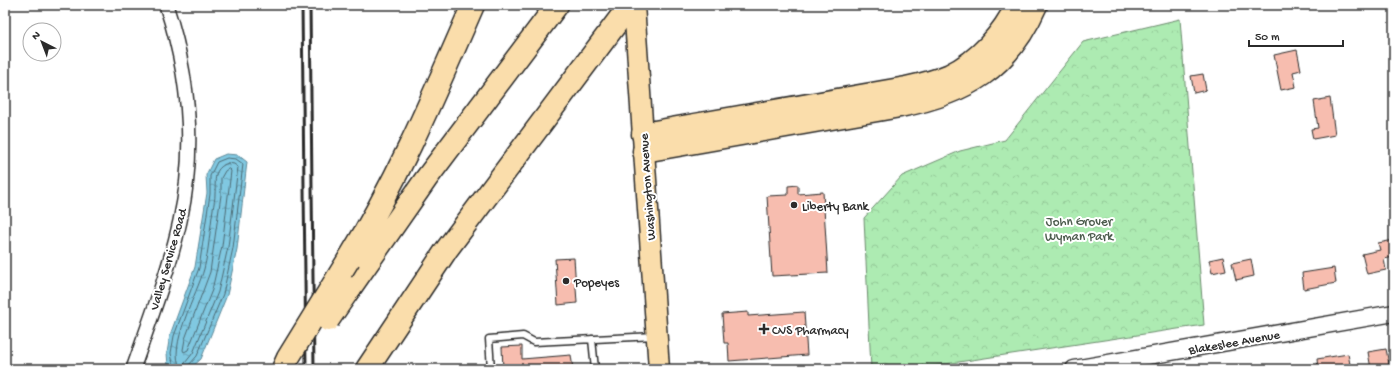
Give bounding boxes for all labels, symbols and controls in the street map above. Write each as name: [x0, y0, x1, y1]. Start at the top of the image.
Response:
north arrow: [22, 22, 62, 62]
scale bar: [1249, 22, 1343, 48]
text: N: [30, 29, 43, 43]
text: 50 m: [1255, 31, 1280, 45]
street label: Washington Avenue: [637, 133, 660, 241]
marker: Liberty Bank: [789, 200, 799, 210]
place label: Liberty Bank: [802, 200, 870, 215]
street label: Valley Service Road: [147, 206, 191, 313]
park label: John Grover Wyman Park: [1045, 215, 1114, 245]
marker: Popeyes: [561, 276, 571, 286]
place label: Popeyes: [573, 276, 620, 291]
marker: CVS Pharmacy: [759, 324, 769, 334]
place label: CVS Pharmacy: [772, 324, 849, 339]
street label: Blakeslee Avenue: [1187, 328, 1282, 359]

